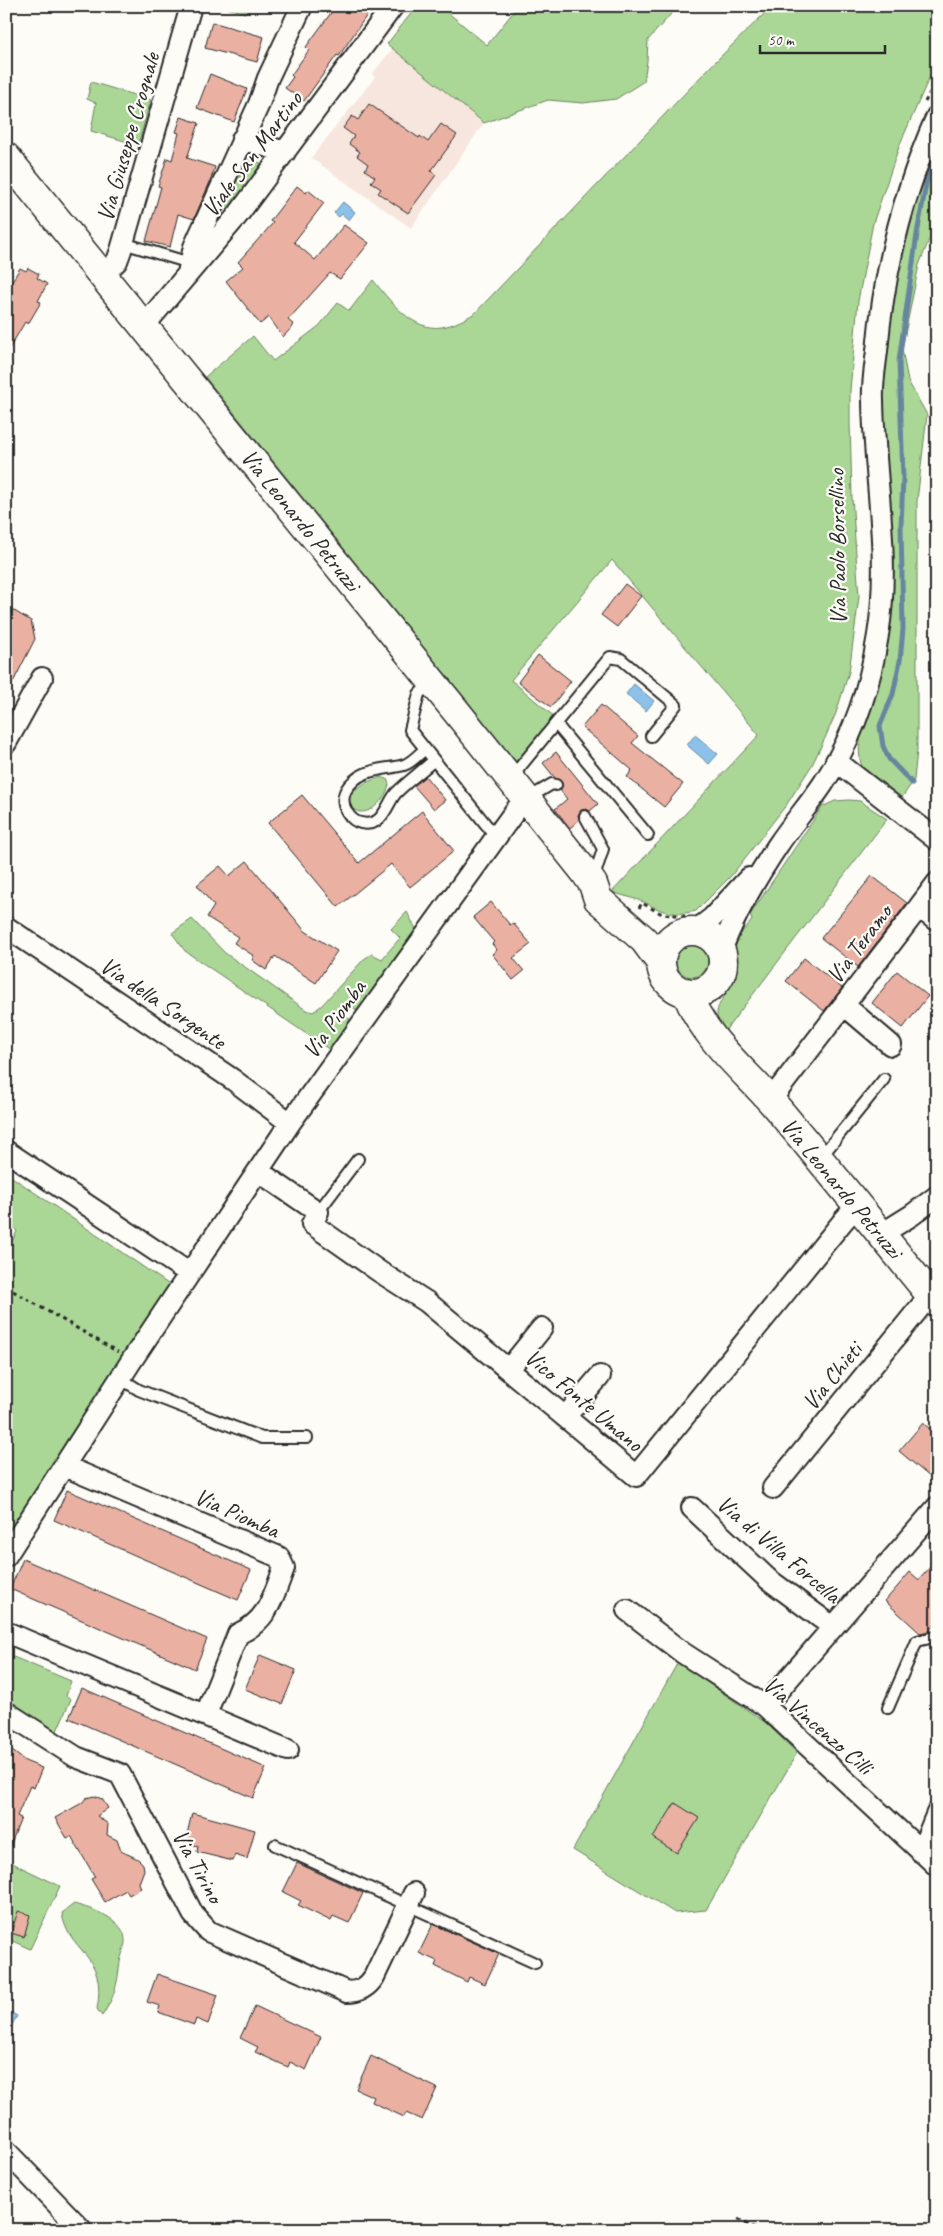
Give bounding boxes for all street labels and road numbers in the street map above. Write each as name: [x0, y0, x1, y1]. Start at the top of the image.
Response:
street label: Via Giuseppe Crognale: [90, 47, 167, 225]
street label: Viale San Martino: [195, 84, 310, 223]
street label: Via Leonardo Petruzzi: [234, 443, 370, 600]
street label: Via Paolo Borsellino: [821, 467, 853, 625]
street label: Via Teramo: [820, 896, 900, 990]
street label: Via della Sorgente: [95, 950, 233, 1057]
street label: Via Piomba: [296, 973, 373, 1064]
street label: Via Leonardo Petruzzi: [774, 1112, 912, 1267]
street label: Via Chieti: [795, 1334, 870, 1416]
street label: Vico Fonte Umano: [519, 1342, 650, 1459]
street label: Via Piomba: [190, 1481, 285, 1545]
street label: Via di Villa Forcella: [711, 1488, 848, 1610]
street label: Via Vincenzo Cilli: [757, 1669, 881, 1783]
street label: Via Tirino: [166, 1824, 232, 1910]

